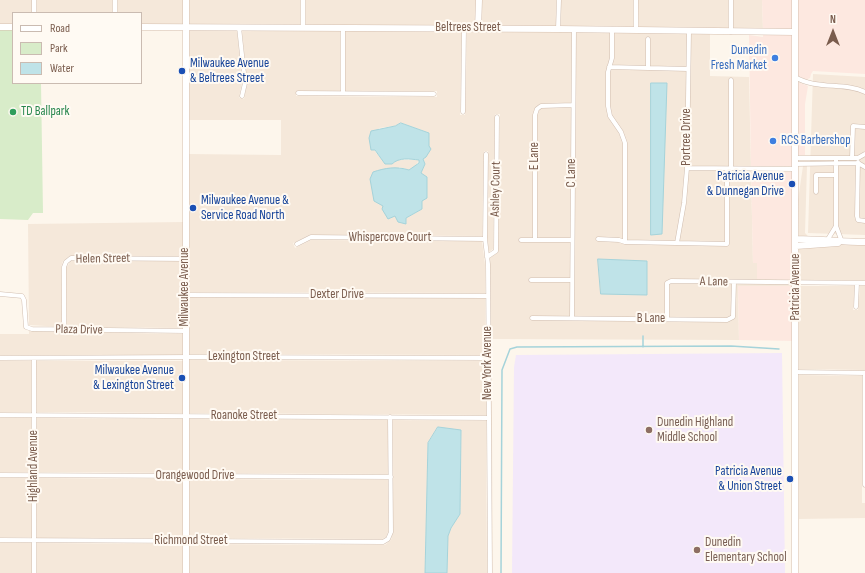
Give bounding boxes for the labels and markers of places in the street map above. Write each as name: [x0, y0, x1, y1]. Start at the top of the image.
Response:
place label: Dunedin Fresh Market: [711, 43, 767, 74]
marker: Dunedin Fresh Market: [770, 53, 780, 63]
place label: Milwaukee Avenue & Beltrees Street: [190, 56, 269, 87]
marker: Milwaukee Avenue & Beltrees Street: [177, 66, 187, 76]
place label: TD Ballpark: [21, 104, 69, 120]
marker: TD Ballpark: [8, 107, 18, 117]
place label: RCS Barbershop: [781, 133, 851, 149]
marker: RCS Barbershop: [768, 136, 778, 146]
place label: Patricia Avenue & Dunnegan Drive: [707, 169, 784, 200]
marker: Patricia Avenue & Dunnegan Drive: [787, 179, 797, 189]
place label: Milwaukee Avenue & Service Road North: [201, 193, 289, 224]
marker: Milwaukee Avenue & Service Road North: [188, 203, 198, 213]
place label: Milwaukee Avenue & Lexington Street: [93, 363, 174, 394]
marker: Milwaukee Avenue & Lexington Street: [177, 373, 187, 383]
place label: Dunedin Highland Middle School: [657, 415, 733, 446]
marker: Dunedin Highland Middle School: [644, 425, 654, 435]
place label: Patricia Avenue & Union Street: [715, 464, 782, 495]
marker: Patricia Avenue & Union Street: [785, 474, 795, 484]
place label: Dunedin Elementary School: [705, 535, 787, 566]
marker: Dunedin Elementary School: [692, 545, 702, 555]

